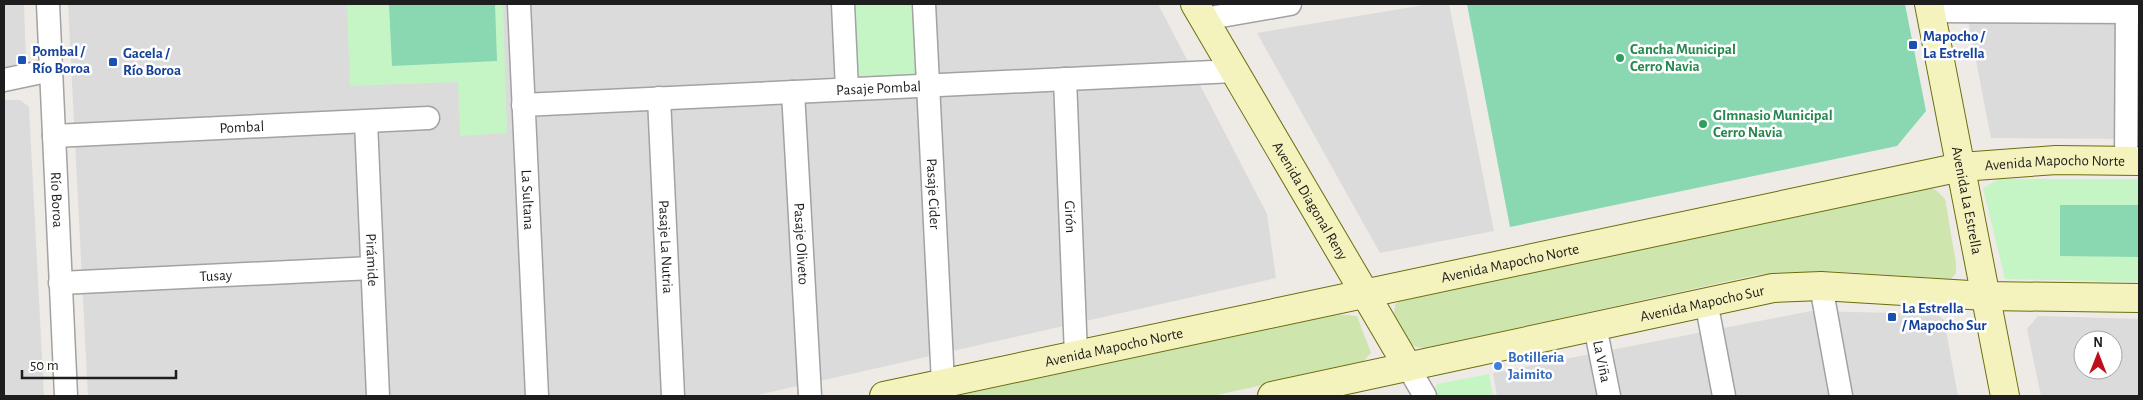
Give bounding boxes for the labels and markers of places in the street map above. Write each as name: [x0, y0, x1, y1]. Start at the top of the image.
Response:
place label: Mapocho / La Estrella: [1923, 29, 1986, 61]
marker: Mapocho / La Estrella: [1907, 39, 1919, 51]
place label: Cancha Municipal Cerro Navia: [1630, 42, 1736, 74]
place label: Pombal / Río Boroa: [32, 44, 90, 76]
place label: Gacela / Río Boroa: [123, 46, 181, 78]
marker: Cancha Municipal Cerro Navia: [1614, 52, 1626, 64]
marker: Pombal / Río Boroa: [16, 54, 28, 66]
marker: Gacela / Río Boroa: [107, 56, 119, 68]
place label: GImnasio Municipal Cerro Navia: [1713, 108, 1833, 140]
marker: GImnasio Municipal Cerro Navia: [1697, 118, 1709, 130]
place label: La Estrella / Mapocho Sur: [1901, 301, 1987, 333]
marker: La Estrella / Mapocho Sur: [1886, 311, 1898, 323]
place label: Botilleria Jaimito: [1508, 350, 1564, 382]
marker: Botilleria Jaimito: [1492, 360, 1504, 372]

